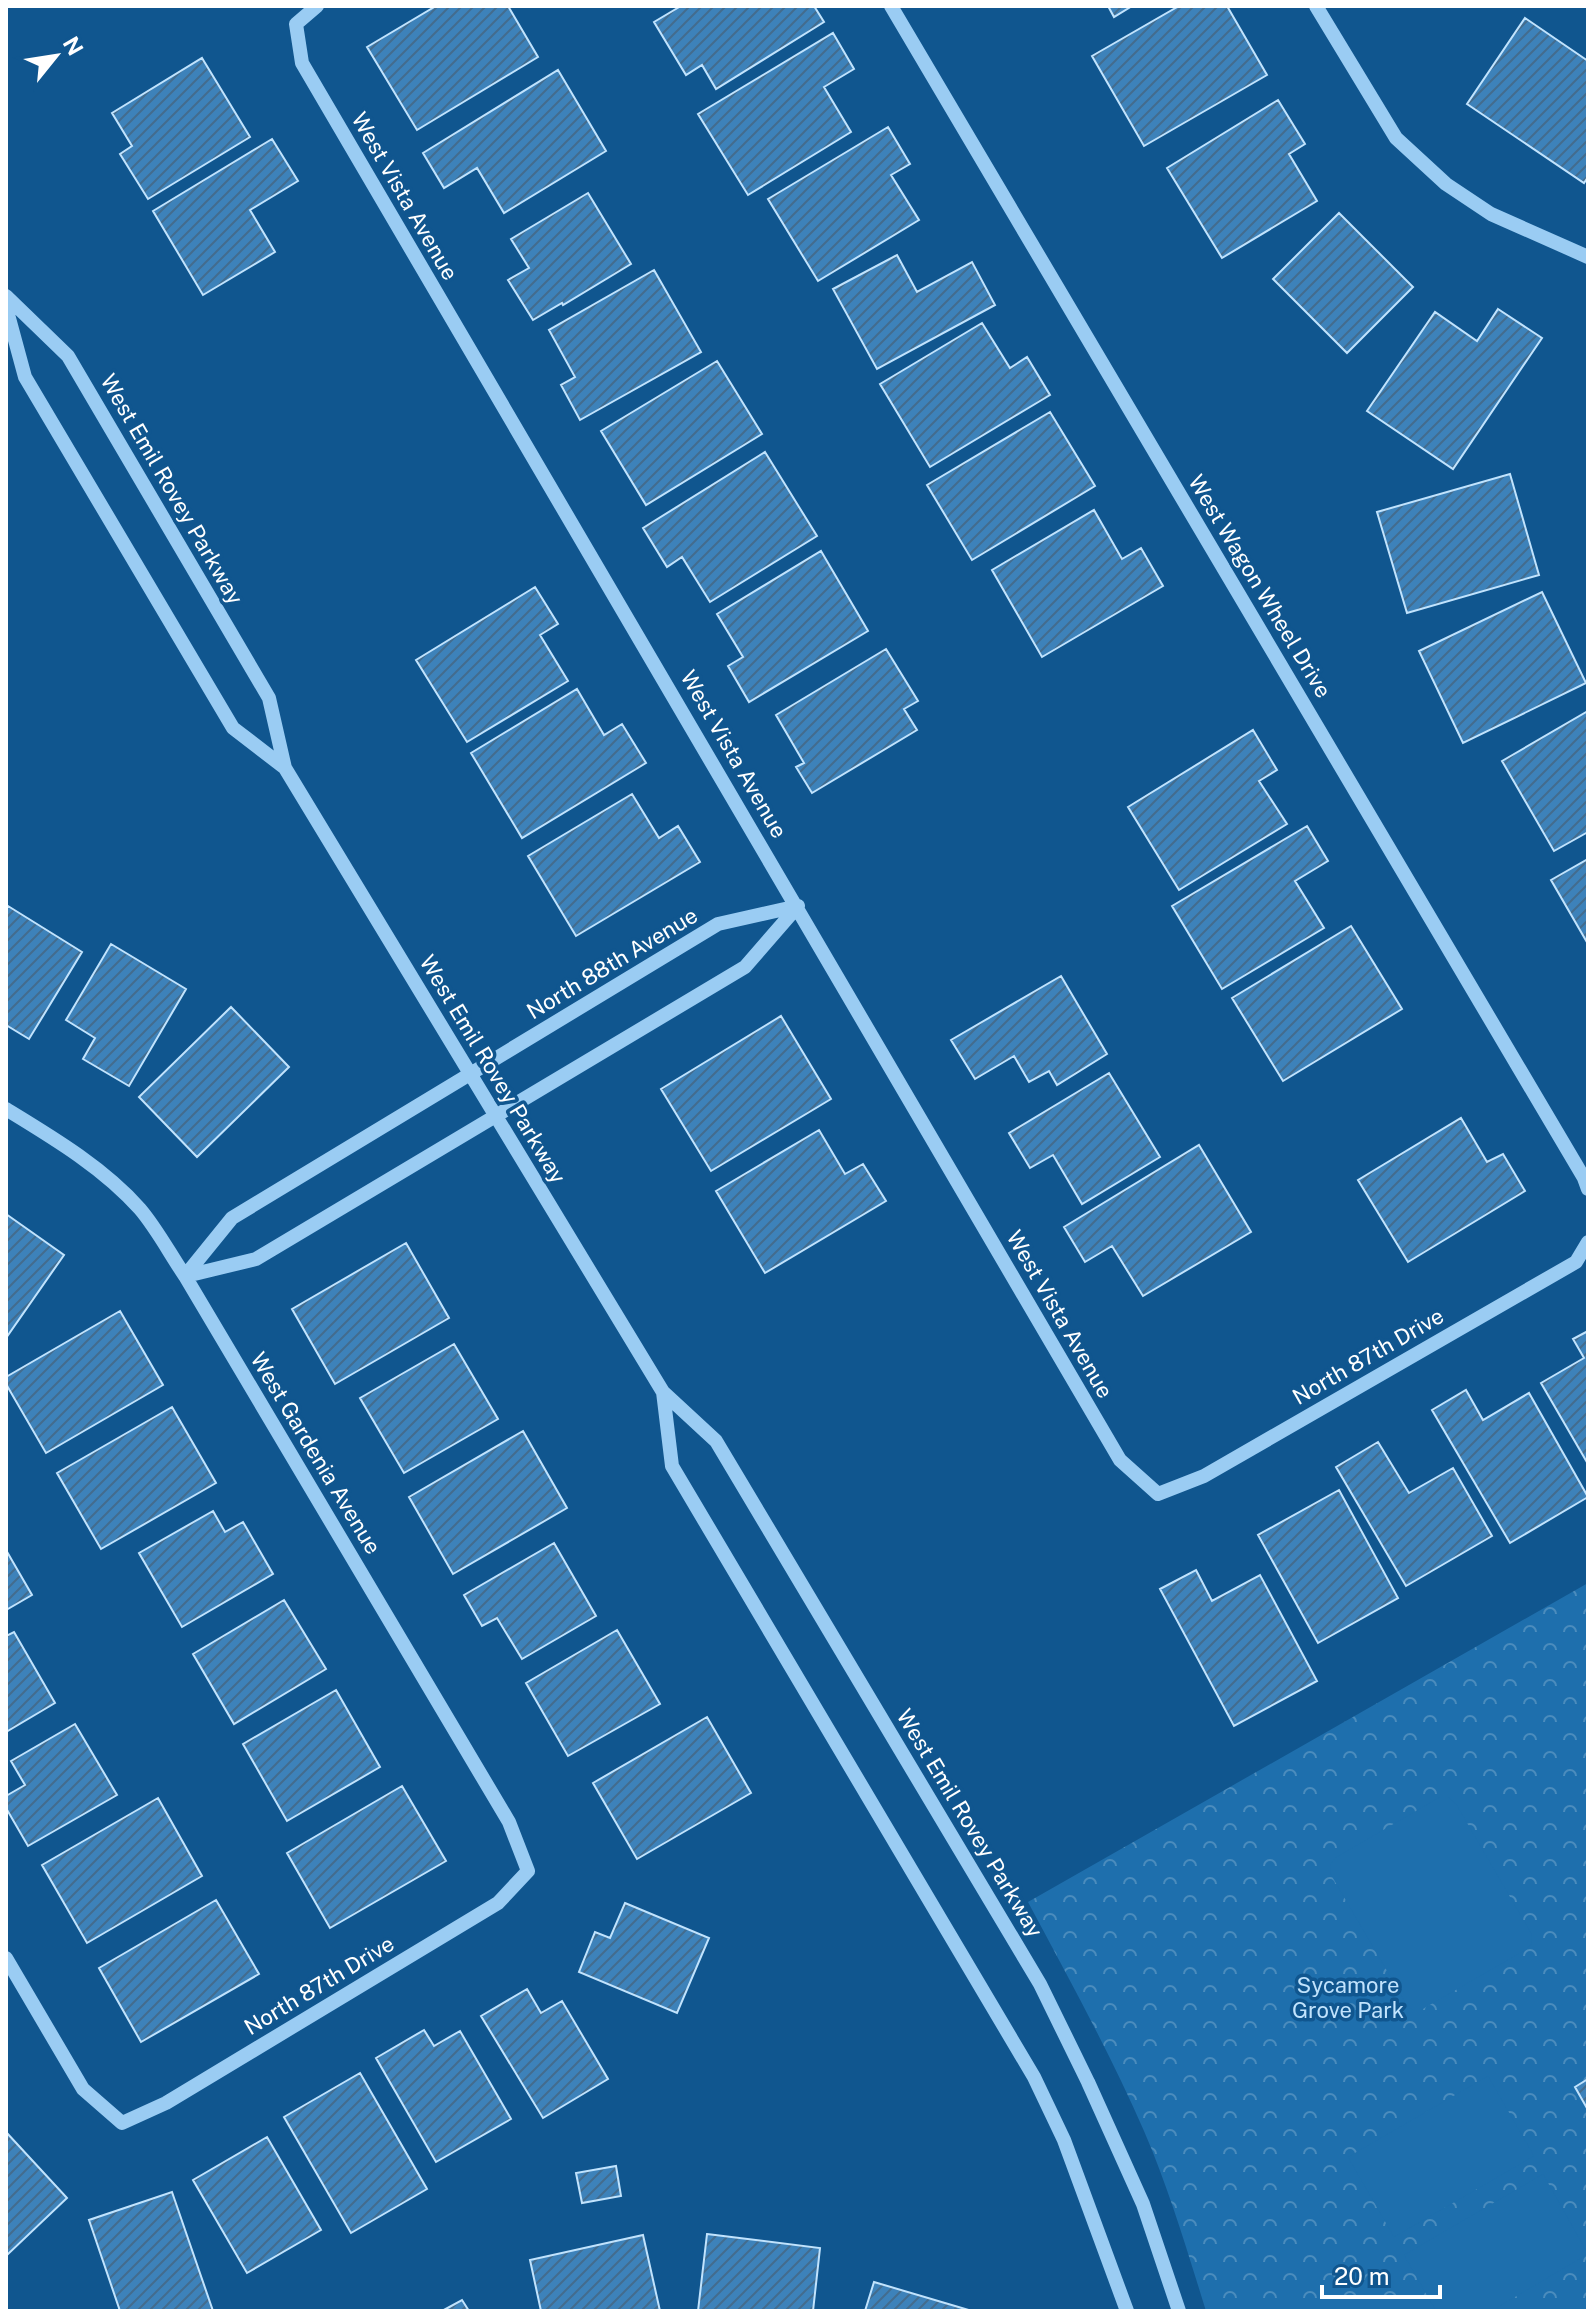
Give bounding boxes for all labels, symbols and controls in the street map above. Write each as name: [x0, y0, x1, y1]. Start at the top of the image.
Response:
north arrow: [16, 16, 96, 96]
text: N: [58, 32, 89, 60]
street label: West Vista Avenue: [346, 108, 464, 284]
street label: West Emil Rovey Parkway: [95, 369, 249, 609]
street label: West Wagon Wheel Drive: [1183, 470, 1337, 702]
street label: West Vista Avenue: [675, 666, 793, 842]
street label: North 88th Avenue: [522, 902, 702, 1024]
street label: West Emil Rovey Parkway: [414, 950, 572, 1188]
street label: West Vista Avenue: [1001, 1226, 1119, 1402]
street label: North 87th Drive: [1288, 1302, 1448, 1410]
street label: West Gardenia Avenue: [245, 1347, 387, 1559]
street label: West Emil Rovey Parkway: [891, 1704, 1049, 1942]
street label: North 87th Drive: [239, 1930, 399, 2040]
park label: Sycamore Grove Park: [1292, 1972, 1404, 2023]
scale bar: [1322, 2249, 1440, 2299]
text: 20 m: [1334, 2262, 1390, 2290]

